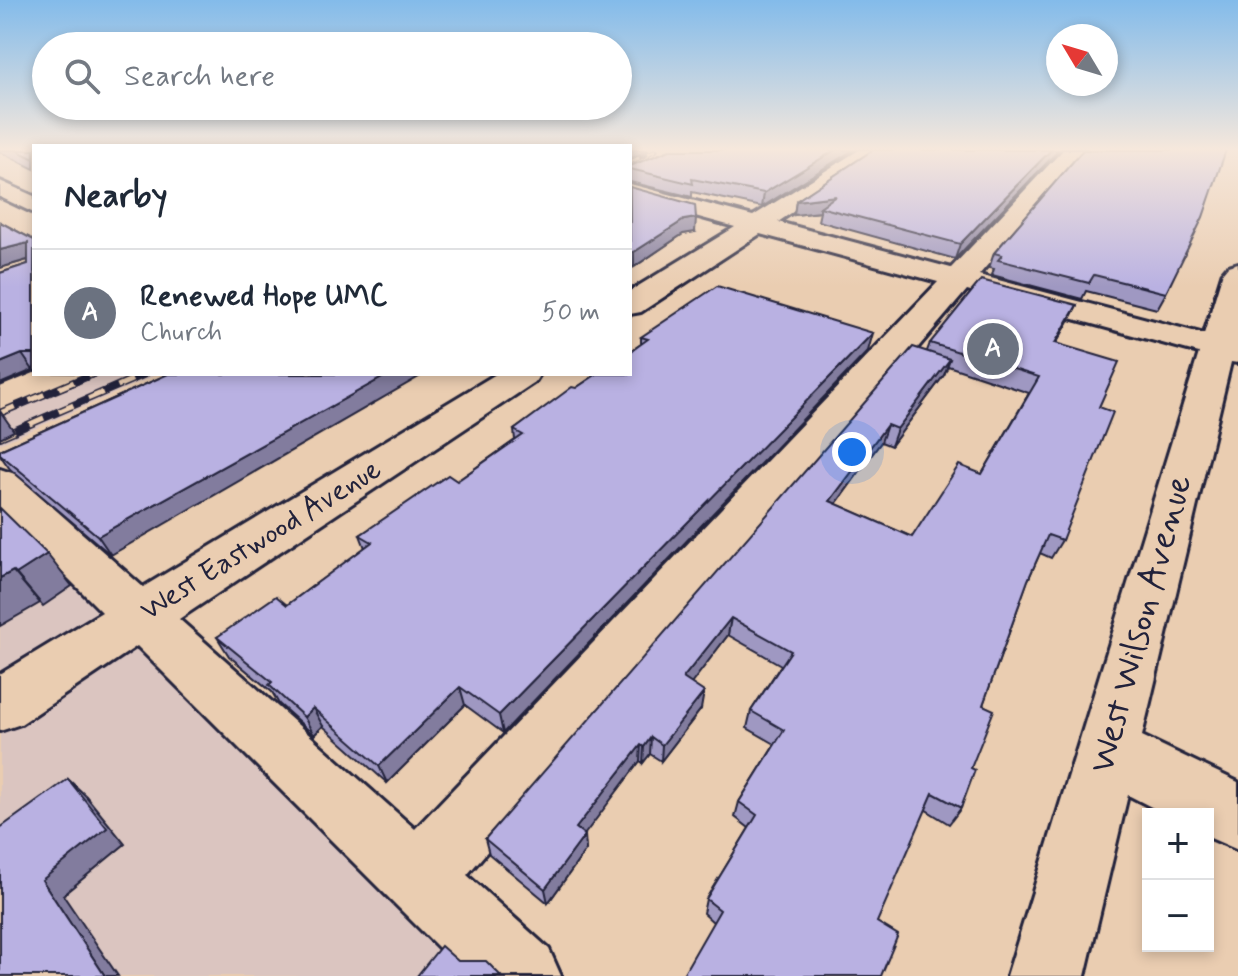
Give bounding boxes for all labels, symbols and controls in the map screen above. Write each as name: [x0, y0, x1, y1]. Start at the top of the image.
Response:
north arrow: [1046, 24, 1118, 96]
search box: [32, 32, 632, 120]
icon: search: [60, 54, 104, 98]
text: Search here: [124, 57, 275, 96]
text: Nearby: [64, 174, 168, 219]
text: Renewed Hope UMC: [140, 277, 387, 316]
text: A: [81, 296, 99, 330]
text: 50 m: [542, 296, 600, 330]
text: Church: [140, 316, 222, 350]
pin: A: [967, 319, 1019, 379]
your location: [832, 432, 872, 472]
street label: West Eastwood Avenue: [133, 450, 389, 630]
street label: West Wilson Avenue: [1080, 470, 1204, 778]
map controls: [1142, 808, 1214, 952]
button: +: [1142, 808, 1214, 880]
button: −: [1142, 880, 1214, 952]

